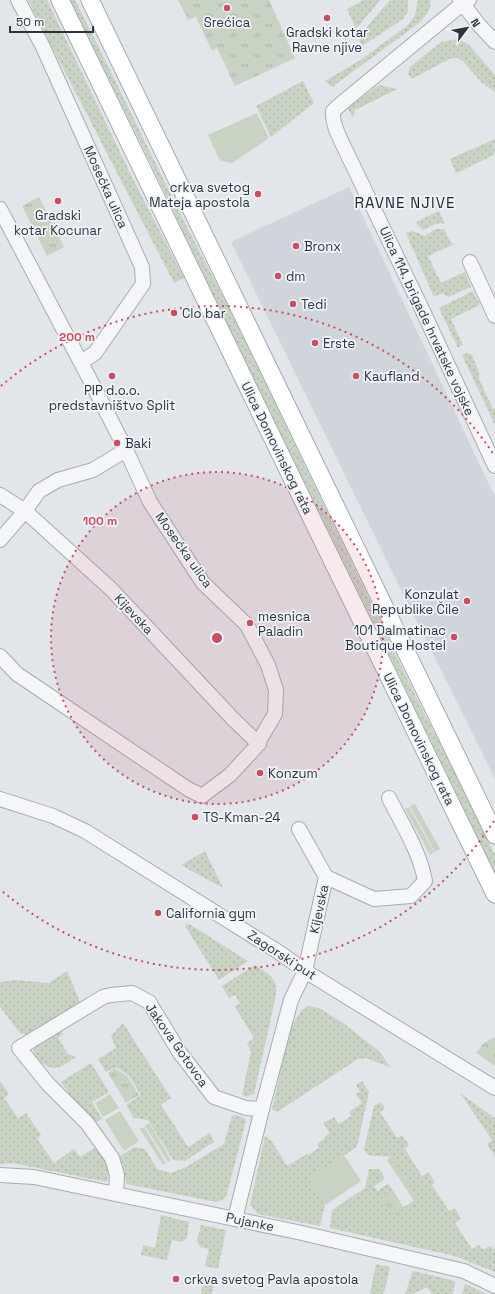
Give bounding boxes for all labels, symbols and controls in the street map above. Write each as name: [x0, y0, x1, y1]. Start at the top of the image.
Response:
marker: Srećica: [222, 3, 232, 13]
scale bar: [10, 8, 93, 34]
north arrow: [447, 8, 487, 48]
marker: Gradski kotar Ravne njive: [322, 13, 332, 23]
text: 50 m: [16, 14, 44, 30]
place label: Srećica: [204, 14, 251, 31]
text: N: [468, 16, 483, 30]
place label: Gradski kotar Ravne njive: [286, 24, 368, 56]
street label: Mosećka ulica: [80, 143, 132, 232]
place label: crkva svetog Mateja apostola: [149, 179, 251, 211]
marker: crkva svetog Mateja apostola: [253, 189, 263, 199]
district label: RAVNE NJIVE: [355, 193, 455, 212]
marker: Gradski kotar Kocunar: [53, 196, 63, 206]
place label: Gradski kotar Kocunar: [14, 207, 102, 239]
street label: Ulica 114. brigade hrvatske vojske: [376, 224, 478, 418]
place label: Bronx: [304, 238, 341, 255]
marker: Bronx: [291, 241, 301, 251]
place label: dm: [286, 268, 306, 285]
marker: dm: [273, 271, 283, 281]
place label: Tedi: [301, 296, 327, 313]
marker: Tedi: [288, 299, 298, 309]
place label: Clo bar: [182, 305, 226, 322]
marker: Clo bar: [169, 308, 179, 318]
text: 200 m: [59, 329, 95, 345]
place label: Erste: [323, 335, 355, 352]
marker: Erste: [310, 338, 320, 348]
place label: Kaufland: [364, 368, 420, 385]
marker: PIP d.o.o. predstavništvo Split: [107, 371, 117, 381]
marker: Kaufland: [351, 371, 361, 381]
street label: Ulica Domovinskog rata: [237, 379, 317, 518]
place label: PIP d.o.o. predstavništvo Split: [49, 382, 175, 414]
place label: Baki: [125, 435, 151, 452]
marker: Baki: [112, 438, 122, 448]
street label: Mosećka ulica: [152, 509, 217, 592]
text: 100 m: [83, 513, 117, 529]
place label: Konzulat Republike Čile: [372, 586, 459, 618]
street label: Kijevska: [111, 590, 158, 638]
marker: Konzulat Republike Čile: [462, 596, 472, 606]
place label: mesnica Paladin: [258, 608, 311, 640]
marker: mesnica Paladin: [245, 618, 255, 628]
place label: 101 Dalmatinac Boutique Hostel: [345, 622, 446, 654]
centre of rings: [210, 631, 224, 645]
marker: 101 Dalmatinac Boutique Hostel: [449, 632, 459, 642]
street label: Ulica Domovinskog rata: [379, 670, 459, 809]
place label: Konzum: [268, 765, 318, 782]
marker: Konzum: [255, 768, 265, 778]
place label: TS-Kman-24: [203, 809, 280, 826]
marker: TS-Kman-24: [190, 812, 200, 822]
street label: Kijevska: [306, 882, 333, 935]
place label: California gym: [166, 905, 256, 922]
marker: California gym: [153, 908, 163, 918]
street label: Zagorski put: [244, 926, 320, 984]
street label: Jakova Gotovca: [142, 1000, 213, 1091]
street label: Pujanke: [224, 1209, 276, 1235]
place label: crkva svetog Pavla apostola: [184, 1271, 359, 1288]
marker: crkva svetog Pavla apostola: [171, 1274, 181, 1284]

